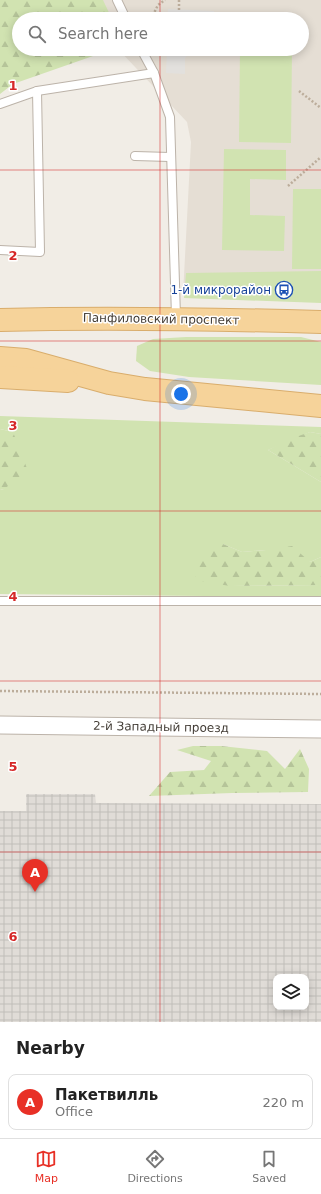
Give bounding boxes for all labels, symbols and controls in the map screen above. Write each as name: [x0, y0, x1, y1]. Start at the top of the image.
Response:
search box: [12, 12, 309, 56]
icon: search: [26, 23, 48, 45]
text: Search here: [58, 25, 148, 43]
text: 1: [8, 78, 18, 93]
text: 2: [8, 248, 18, 263]
bus stop icon: 1-й микрорайон: [274, 280, 294, 300]
place label: 1-й микрорайон: [170, 283, 271, 297]
street label: Панфиловский проспект: [83, 311, 239, 327]
your location: [171, 384, 191, 404]
text: 3: [8, 418, 18, 433]
text: 4: [8, 589, 18, 604]
street label: 2-й Западный проезд: [93, 719, 229, 735]
text: 5: [8, 759, 18, 774]
pin: A: [22, 859, 48, 892]
text: 6: [8, 929, 18, 944]
map controls: [273, 974, 309, 1010]
button: layers: [273, 974, 309, 1010]
text: Nearby: [16, 1038, 85, 1058]
text: Пакетвилль: [55, 1086, 158, 1104]
text: A: [25, 1095, 35, 1110]
text: 220 m: [262, 1095, 304, 1110]
text: Office: [55, 1104, 93, 1119]
tab: Map: [35, 1148, 58, 1185]
tab: Directions: [127, 1148, 183, 1185]
tab: Saved: [252, 1148, 286, 1185]

